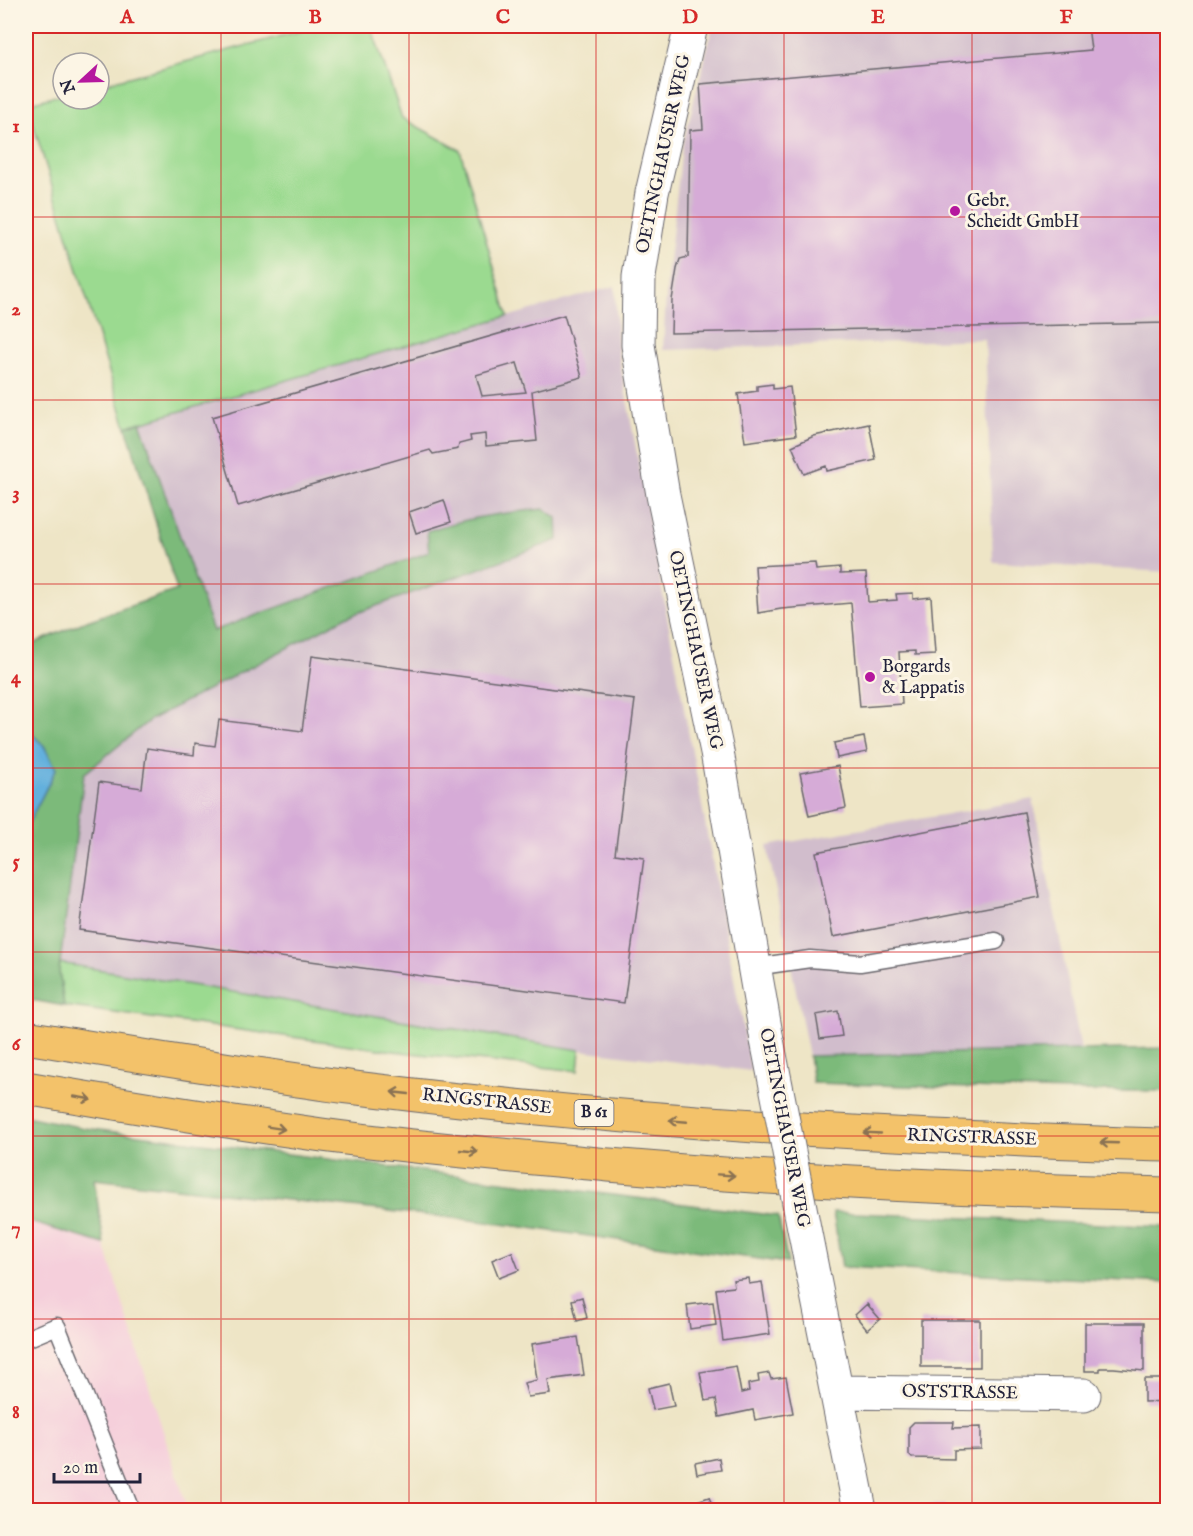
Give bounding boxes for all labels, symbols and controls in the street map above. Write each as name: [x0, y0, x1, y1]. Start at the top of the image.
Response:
text: A: [119, 5, 135, 30]
text: B: [308, 5, 322, 30]
text: C: [496, 5, 510, 30]
text: D: [682, 5, 698, 30]
text: E: [871, 5, 885, 30]
text: F: [1060, 5, 1073, 30]
north arrow: [51, 51, 111, 111]
street label: OETINGHAUSER WEG: [632, 52, 696, 256]
text: N: [57, 76, 81, 97]
text: 1: [12, 114, 20, 139]
place label: Gebr. Scheidt GmbH: [967, 190, 1079, 234]
marker: Gebr. Scheidt GmbH: [948, 204, 962, 218]
text: 2: [11, 297, 21, 322]
text: 3: [12, 481, 20, 506]
street label: OETINGHAUSER WEG: [663, 548, 727, 752]
place label: Borgards & Lappatis: [882, 656, 965, 700]
text: 4: [11, 665, 22, 690]
marker: Borgards & Lappatis: [863, 670, 877, 684]
text: 5: [12, 849, 20, 874]
street label: OETINGHAUSER WEG: [753, 1026, 815, 1230]
text: 6: [12, 1032, 22, 1057]
street label: RINGSTRASSE: [421, 1084, 553, 1120]
one-way arrow: [391, 1087, 411, 1098]
one-way arrow: [73, 1093, 92, 1104]
road number: B 61: [574, 1100, 614, 1126]
one-way arrow: [668, 1115, 688, 1126]
one-way arrow: [265, 1123, 285, 1134]
street label: RINGSTRASSE: [907, 1124, 1037, 1152]
one-way arrow: [863, 1127, 883, 1138]
one-way arrow: [1100, 1138, 1120, 1149]
one-way arrow: [459, 1146, 479, 1157]
one-way arrow: [716, 1170, 736, 1181]
text: 7: [11, 1216, 21, 1241]
street label: OSTSTRASSE: [902, 1380, 1018, 1406]
text: 8: [12, 1400, 20, 1425]
scale bar: [54, 1446, 140, 1484]
text: 20 m: [63, 1457, 98, 1480]

